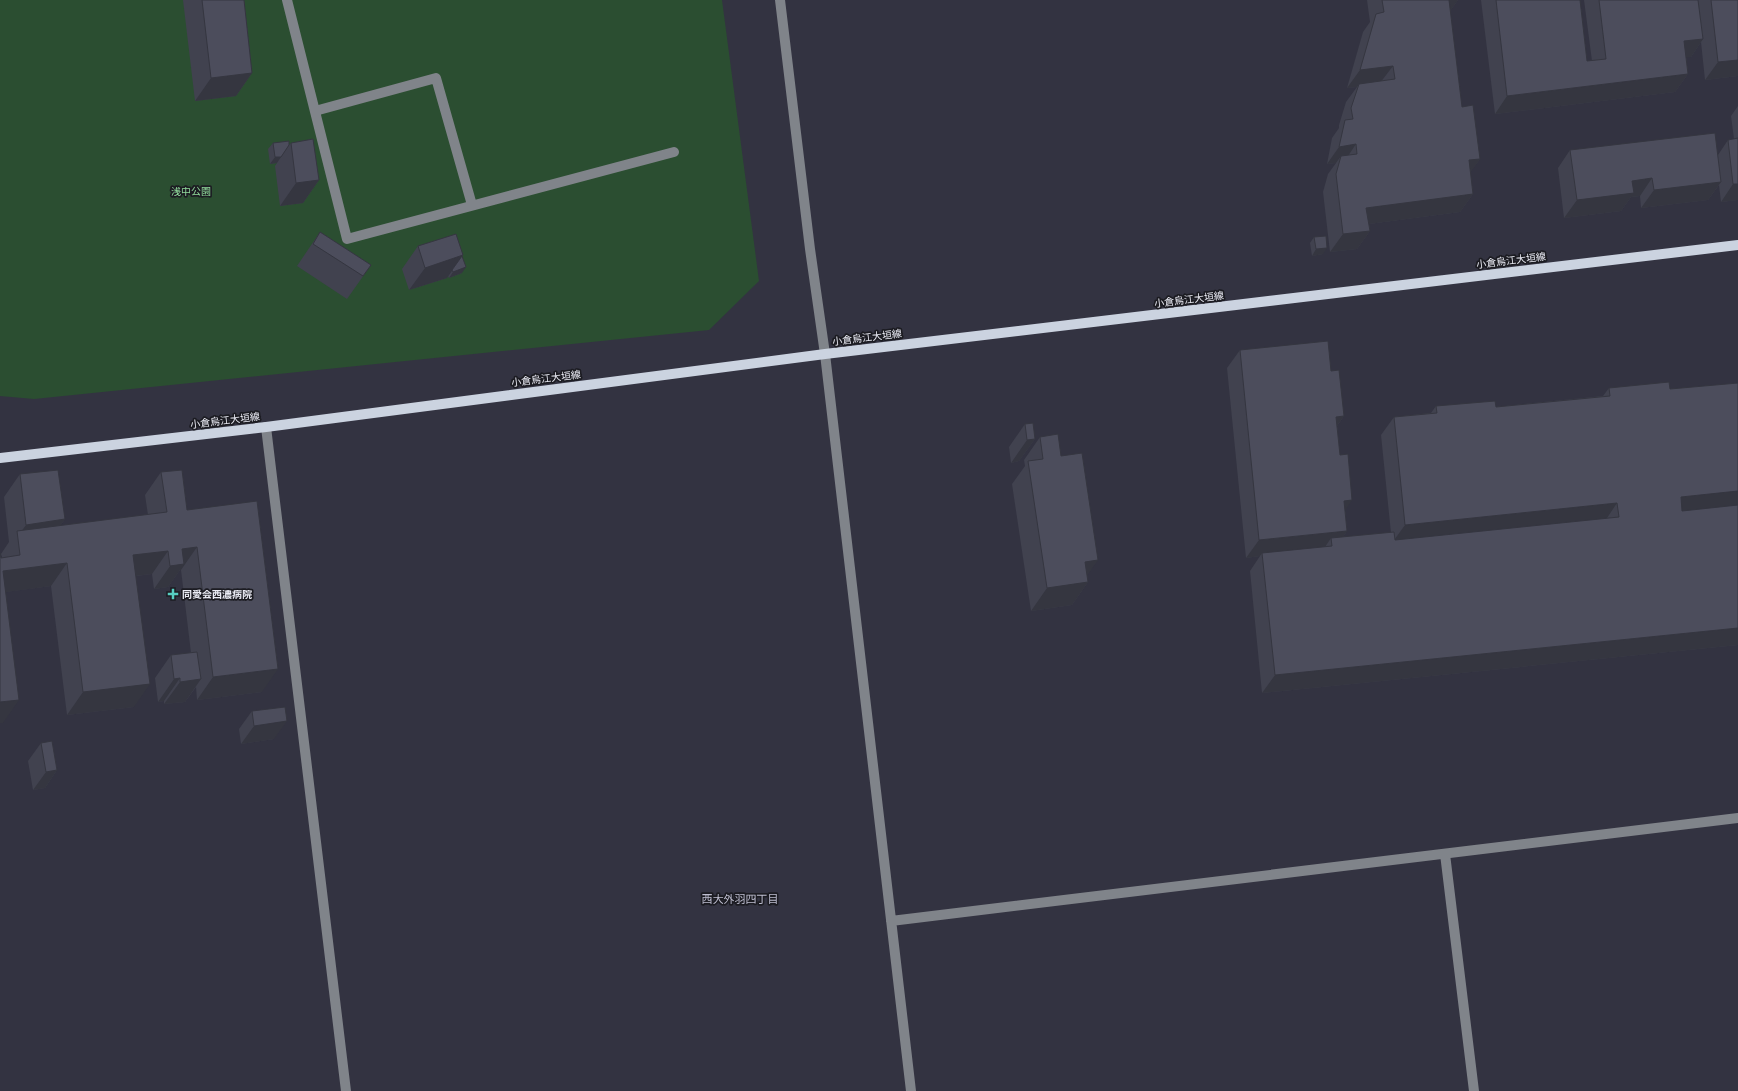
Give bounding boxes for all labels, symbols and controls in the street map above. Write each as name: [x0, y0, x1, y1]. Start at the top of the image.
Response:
park label: 浅中公園: [171, 185, 211, 198]
street label: 小倉烏江大垣線: [1476, 250, 1547, 271]
street label: 小倉烏江大垣線: [1154, 289, 1225, 310]
street label: 小倉烏江大垣線: [832, 327, 903, 348]
street label: 小倉烏江大垣線: [511, 368, 582, 389]
street label: 小倉烏江大垣線: [190, 410, 261, 431]
marker: 同愛会西濃病院: [167, 588, 179, 600]
place label: 同愛会西濃病院: [182, 588, 252, 601]
district label: 西大外羽四丁目: [702, 892, 779, 906]

